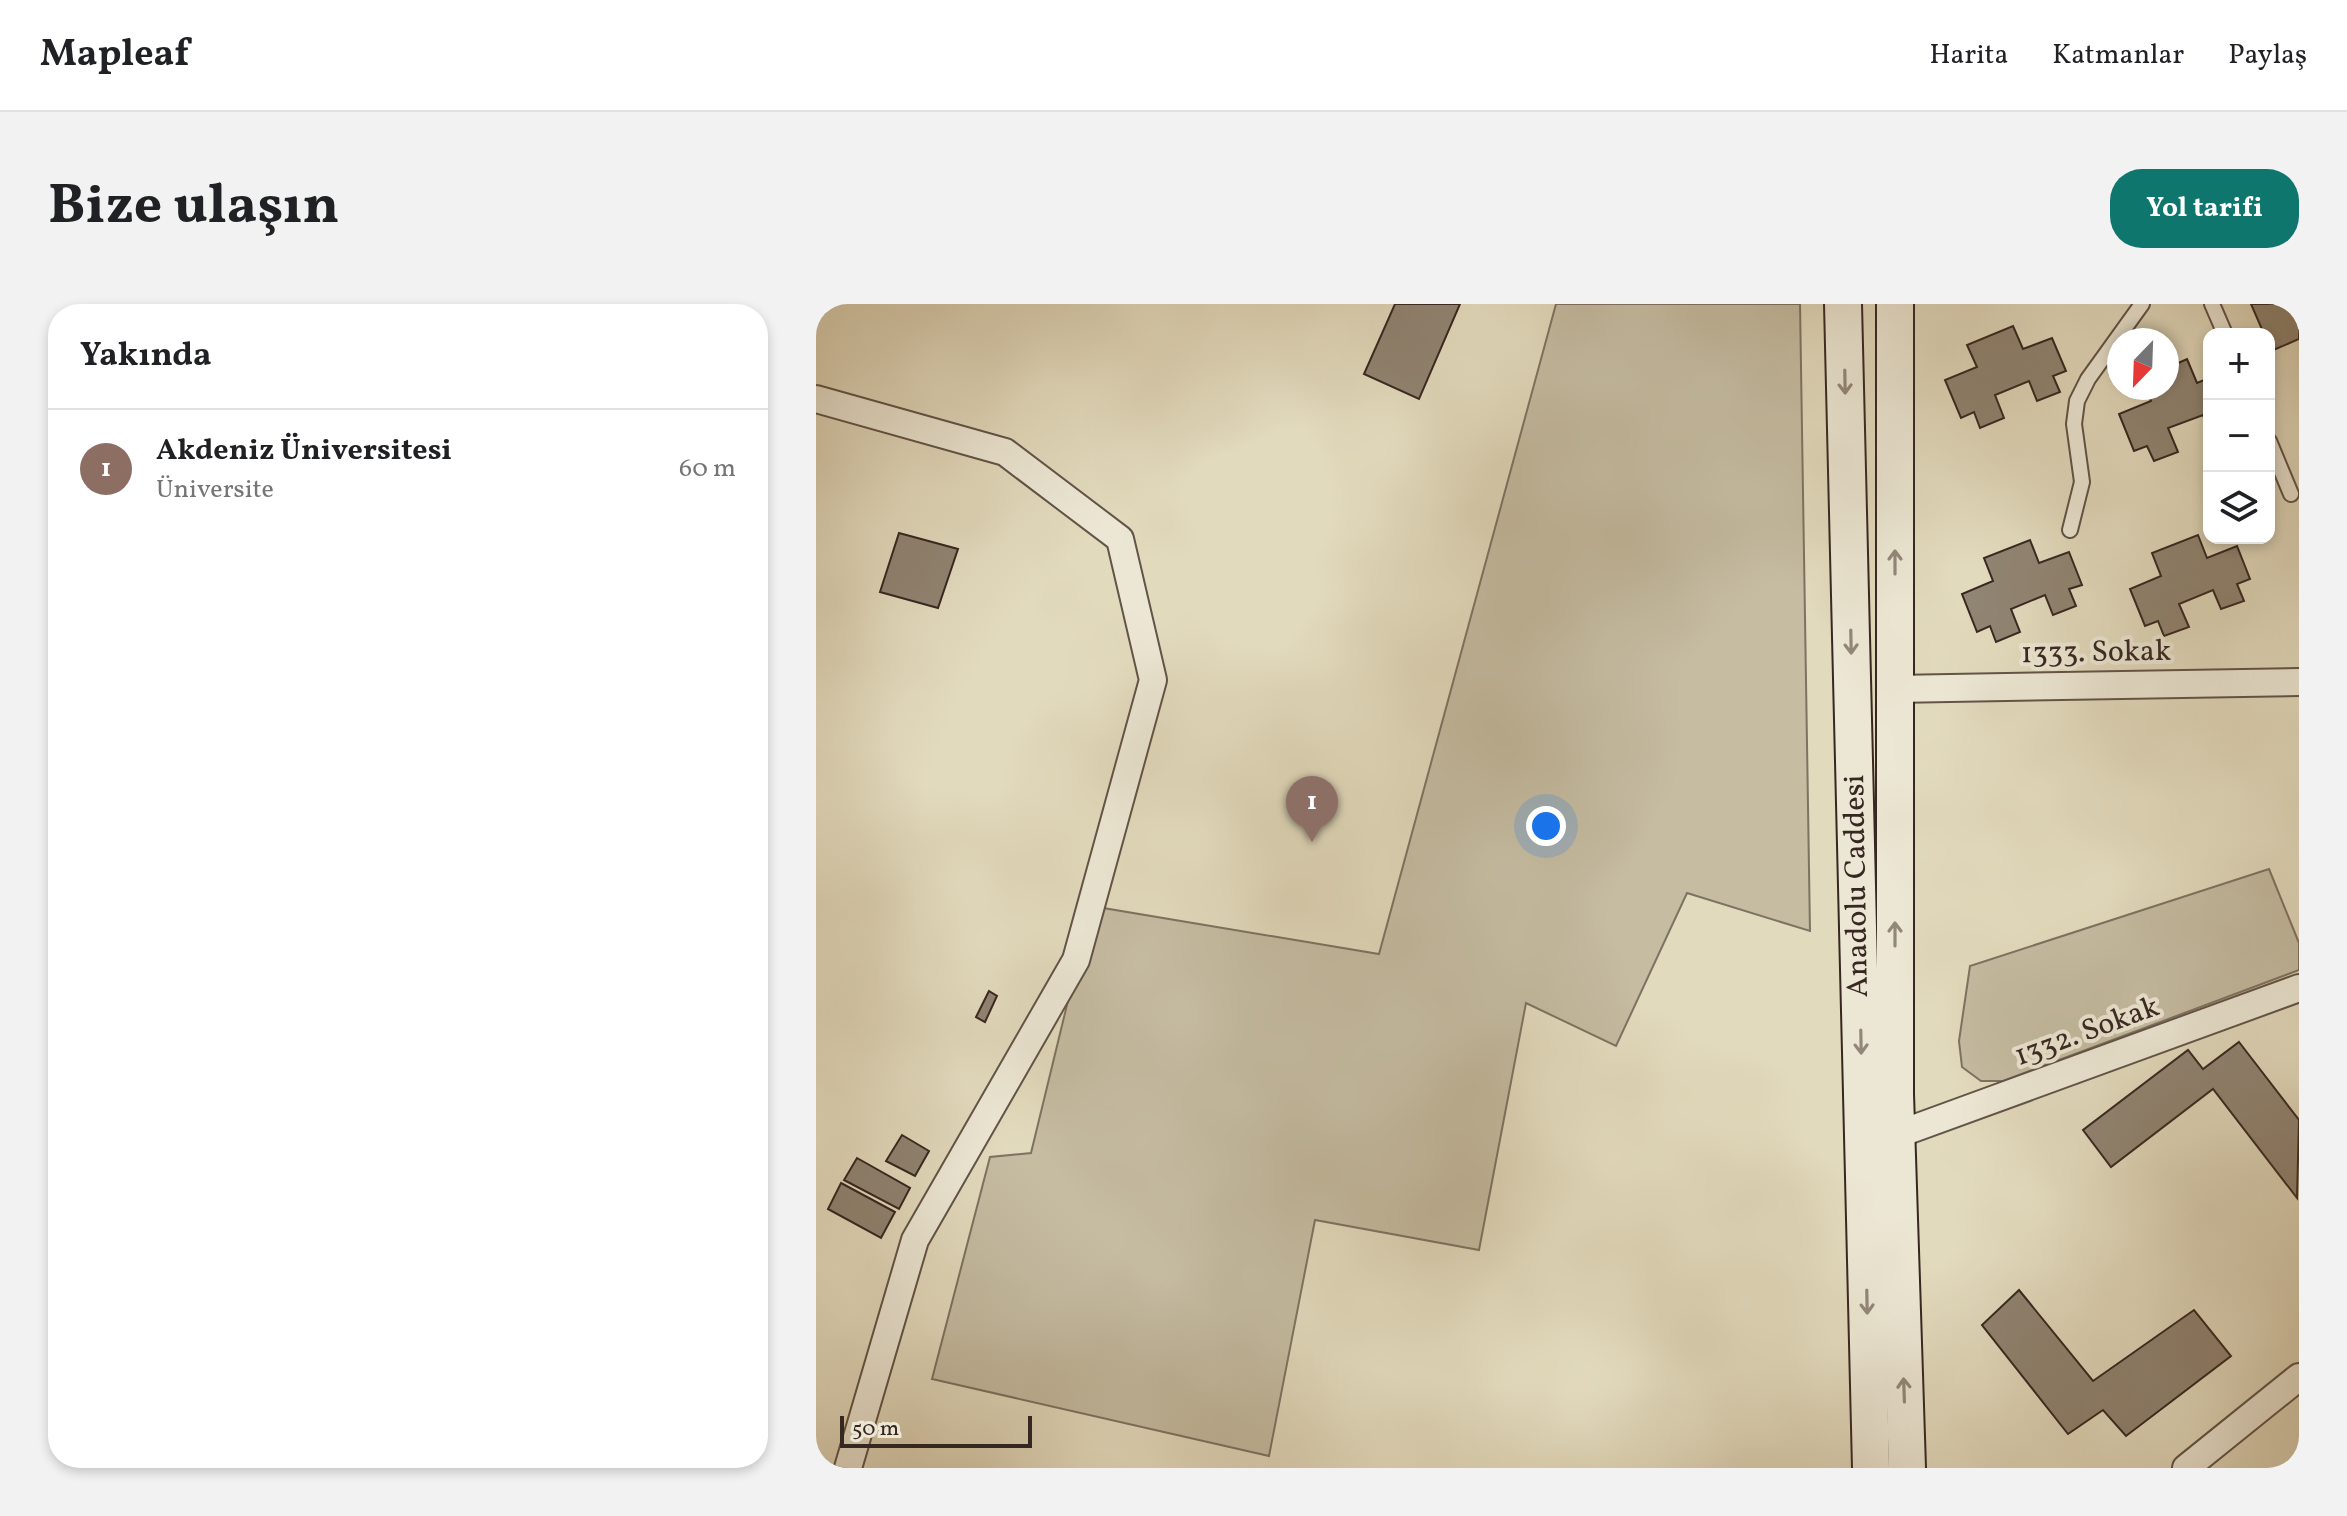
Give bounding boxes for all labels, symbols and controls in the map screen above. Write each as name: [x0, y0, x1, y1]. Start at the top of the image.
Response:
text: Mapleaf: [40, 29, 189, 82]
text: Harita: [1929, 36, 2008, 75]
text: Katmanlar: [2052, 36, 2184, 75]
text: Paylaş: [2228, 36, 2307, 75]
text: Bize ulaşın: [48, 169, 339, 247]
button: Yol tarifi: [2110, 169, 2299, 248]
north arrow: [2107, 328, 2179, 400]
map controls: [2203, 328, 2275, 544]
button: +: [2203, 328, 2275, 400]
text: Yakında: [80, 333, 212, 380]
one-way arrow: [1837, 368, 1853, 395]
button: −: [2203, 400, 2275, 472]
text: Akdeniz Üniversitesi: [156, 430, 452, 472]
text: 1: [101, 451, 111, 487]
text: 60 m: [679, 451, 736, 487]
text: Üniversite: [156, 472, 274, 508]
button: layers: [2203, 472, 2275, 544]
one-way arrow: [1887, 549, 1903, 576]
one-way arrow: [1844, 628, 1859, 655]
street label: 1333. Sokak: [2020, 631, 2172, 675]
street label: Anadolu Caddesi: [1834, 774, 1880, 998]
pin: 1: [1286, 776, 1338, 842]
your location: [1526, 806, 1566, 846]
one-way arrow: [1887, 921, 1903, 948]
street label: 1332. Sokak: [2009, 986, 2165, 1078]
one-way arrow: [1853, 1028, 1869, 1055]
one-way arrow: [1860, 1288, 1875, 1315]
one-way arrow: [1897, 1377, 1912, 1404]
scale bar: [840, 1412, 1032, 1448]
text: 50 m: [852, 1414, 899, 1445]

